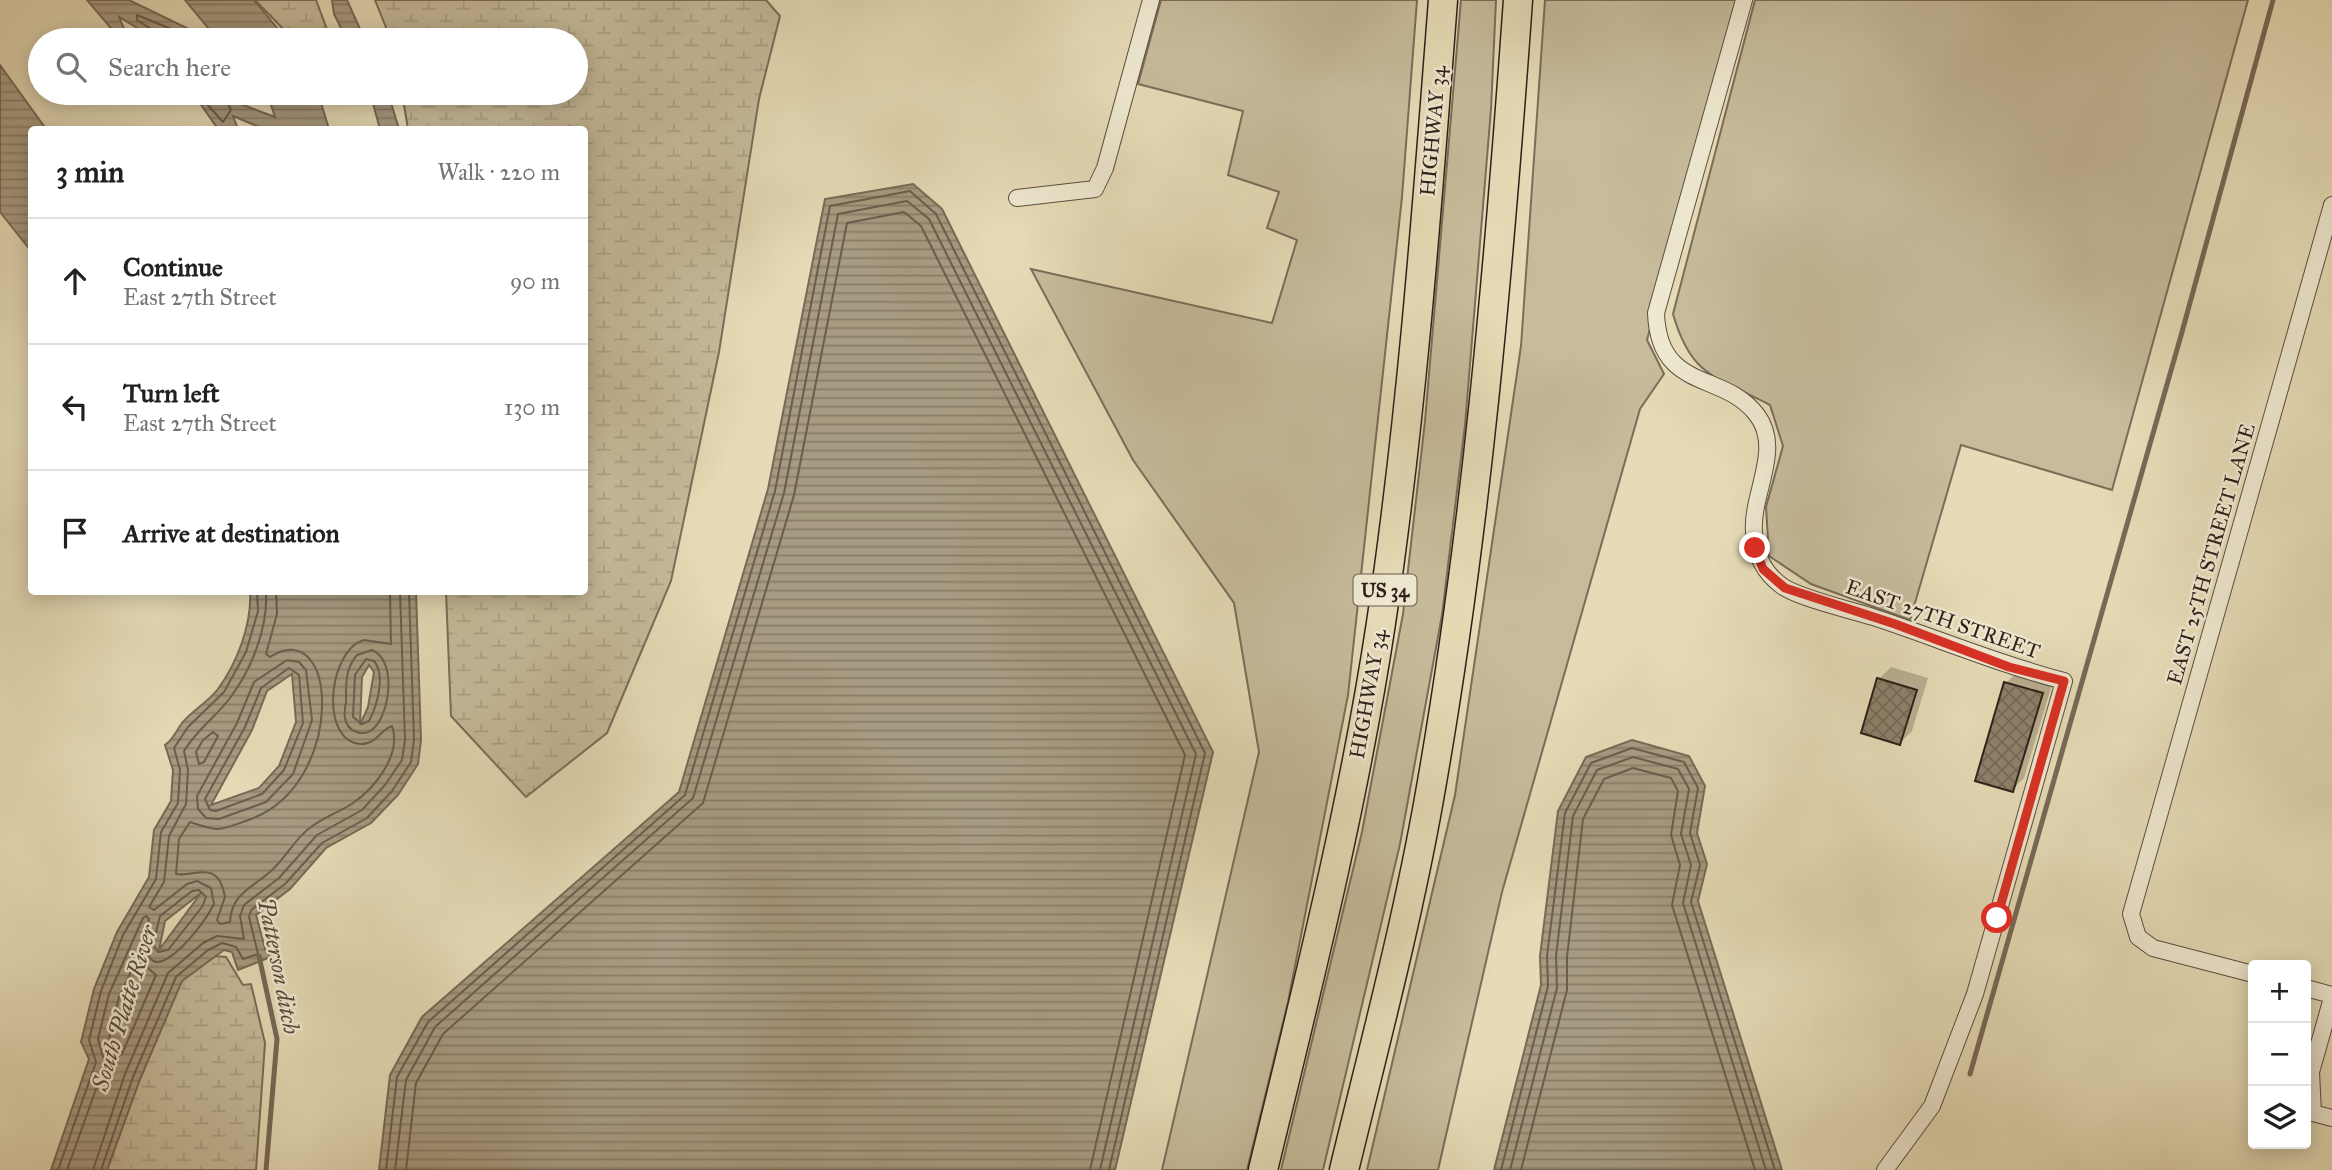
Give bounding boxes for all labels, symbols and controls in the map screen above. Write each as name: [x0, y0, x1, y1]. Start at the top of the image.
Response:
search box: [28, 28, 588, 105]
icon: search: [52, 48, 90, 86]
text: Search here: [108, 51, 231, 83]
street label: HIGHWAY 34: [1414, 63, 1452, 197]
text: 3 min: [56, 154, 124, 190]
text: Walk · 220 m: [437, 158, 560, 186]
text: Continue: [123, 251, 223, 283]
icon: ahead: [56, 262, 94, 300]
text: 90 m: [510, 267, 560, 295]
text: East 27th Street: [123, 283, 277, 311]
text: Turn left: [123, 377, 219, 409]
icon: left: [56, 388, 94, 426]
text: 130 m: [504, 393, 560, 421]
text: East 27th Street: [123, 409, 277, 437]
street label: EAST 25TH STREET LANE: [2161, 420, 2261, 688]
icon: arrive: [56, 514, 94, 552]
text: Arrive at destination: [123, 517, 340, 549]
route end: [1739, 532, 1770, 563]
street label: EAST 27TH STREET: [1842, 573, 2044, 665]
road number: US 34: [1354, 575, 1416, 606]
street label: HIGHWAY 34: [1344, 626, 1392, 761]
water label: Patterson ditch: [252, 896, 306, 1036]
route start: [1981, 902, 2012, 933]
water label: South Platte River: [85, 921, 163, 1095]
map controls: [2248, 960, 2311, 1149]
button: +: [2248, 960, 2311, 1023]
button: −: [2248, 1023, 2311, 1086]
button: layers: [2248, 1086, 2311, 1149]

